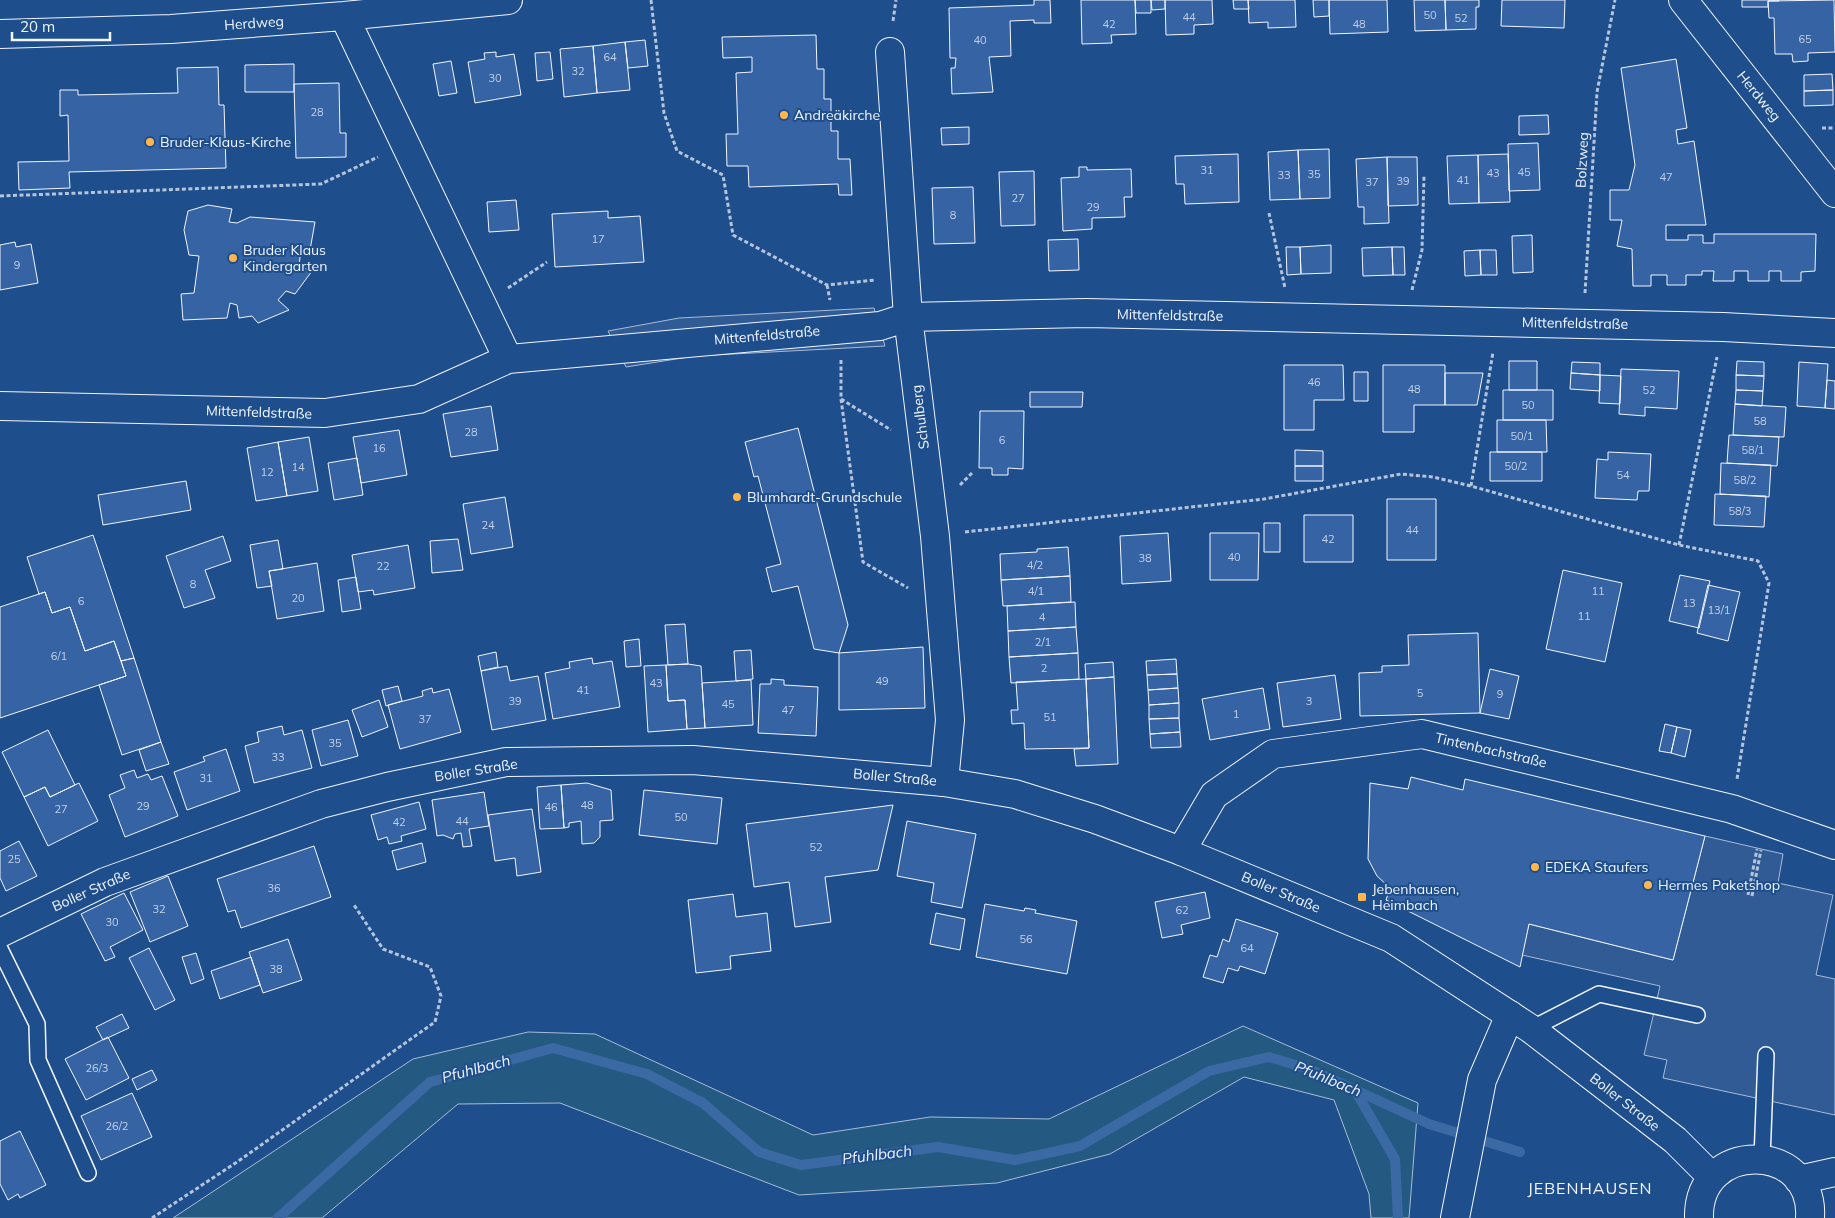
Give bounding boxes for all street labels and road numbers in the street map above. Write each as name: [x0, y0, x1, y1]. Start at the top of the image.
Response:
street label: Herdweg: [224, 12, 284, 34]
street label: Herdweg: [1733, 67, 1785, 125]
street label: Bolzweg: [1572, 131, 1592, 189]
street label: Mittenfeldstraße: [1117, 305, 1223, 325]
street label: Mittenfeldstraße: [1522, 313, 1628, 333]
street label: Mittenfeldstraße: [713, 321, 821, 349]
street label: Schulberg: [907, 384, 933, 450]
street label: Mittenfeldstraße: [206, 401, 312, 423]
street label: Tintenbachstraße: [1433, 728, 1549, 772]
street label: Boller Straße: [433, 755, 519, 785]
street label: Boller Straße: [852, 764, 938, 790]
street label: Boller Straße: [49, 865, 133, 915]
street label: Boller Straße: [1239, 867, 1323, 917]
street label: Boller Straße: [1586, 1069, 1664, 1135]

